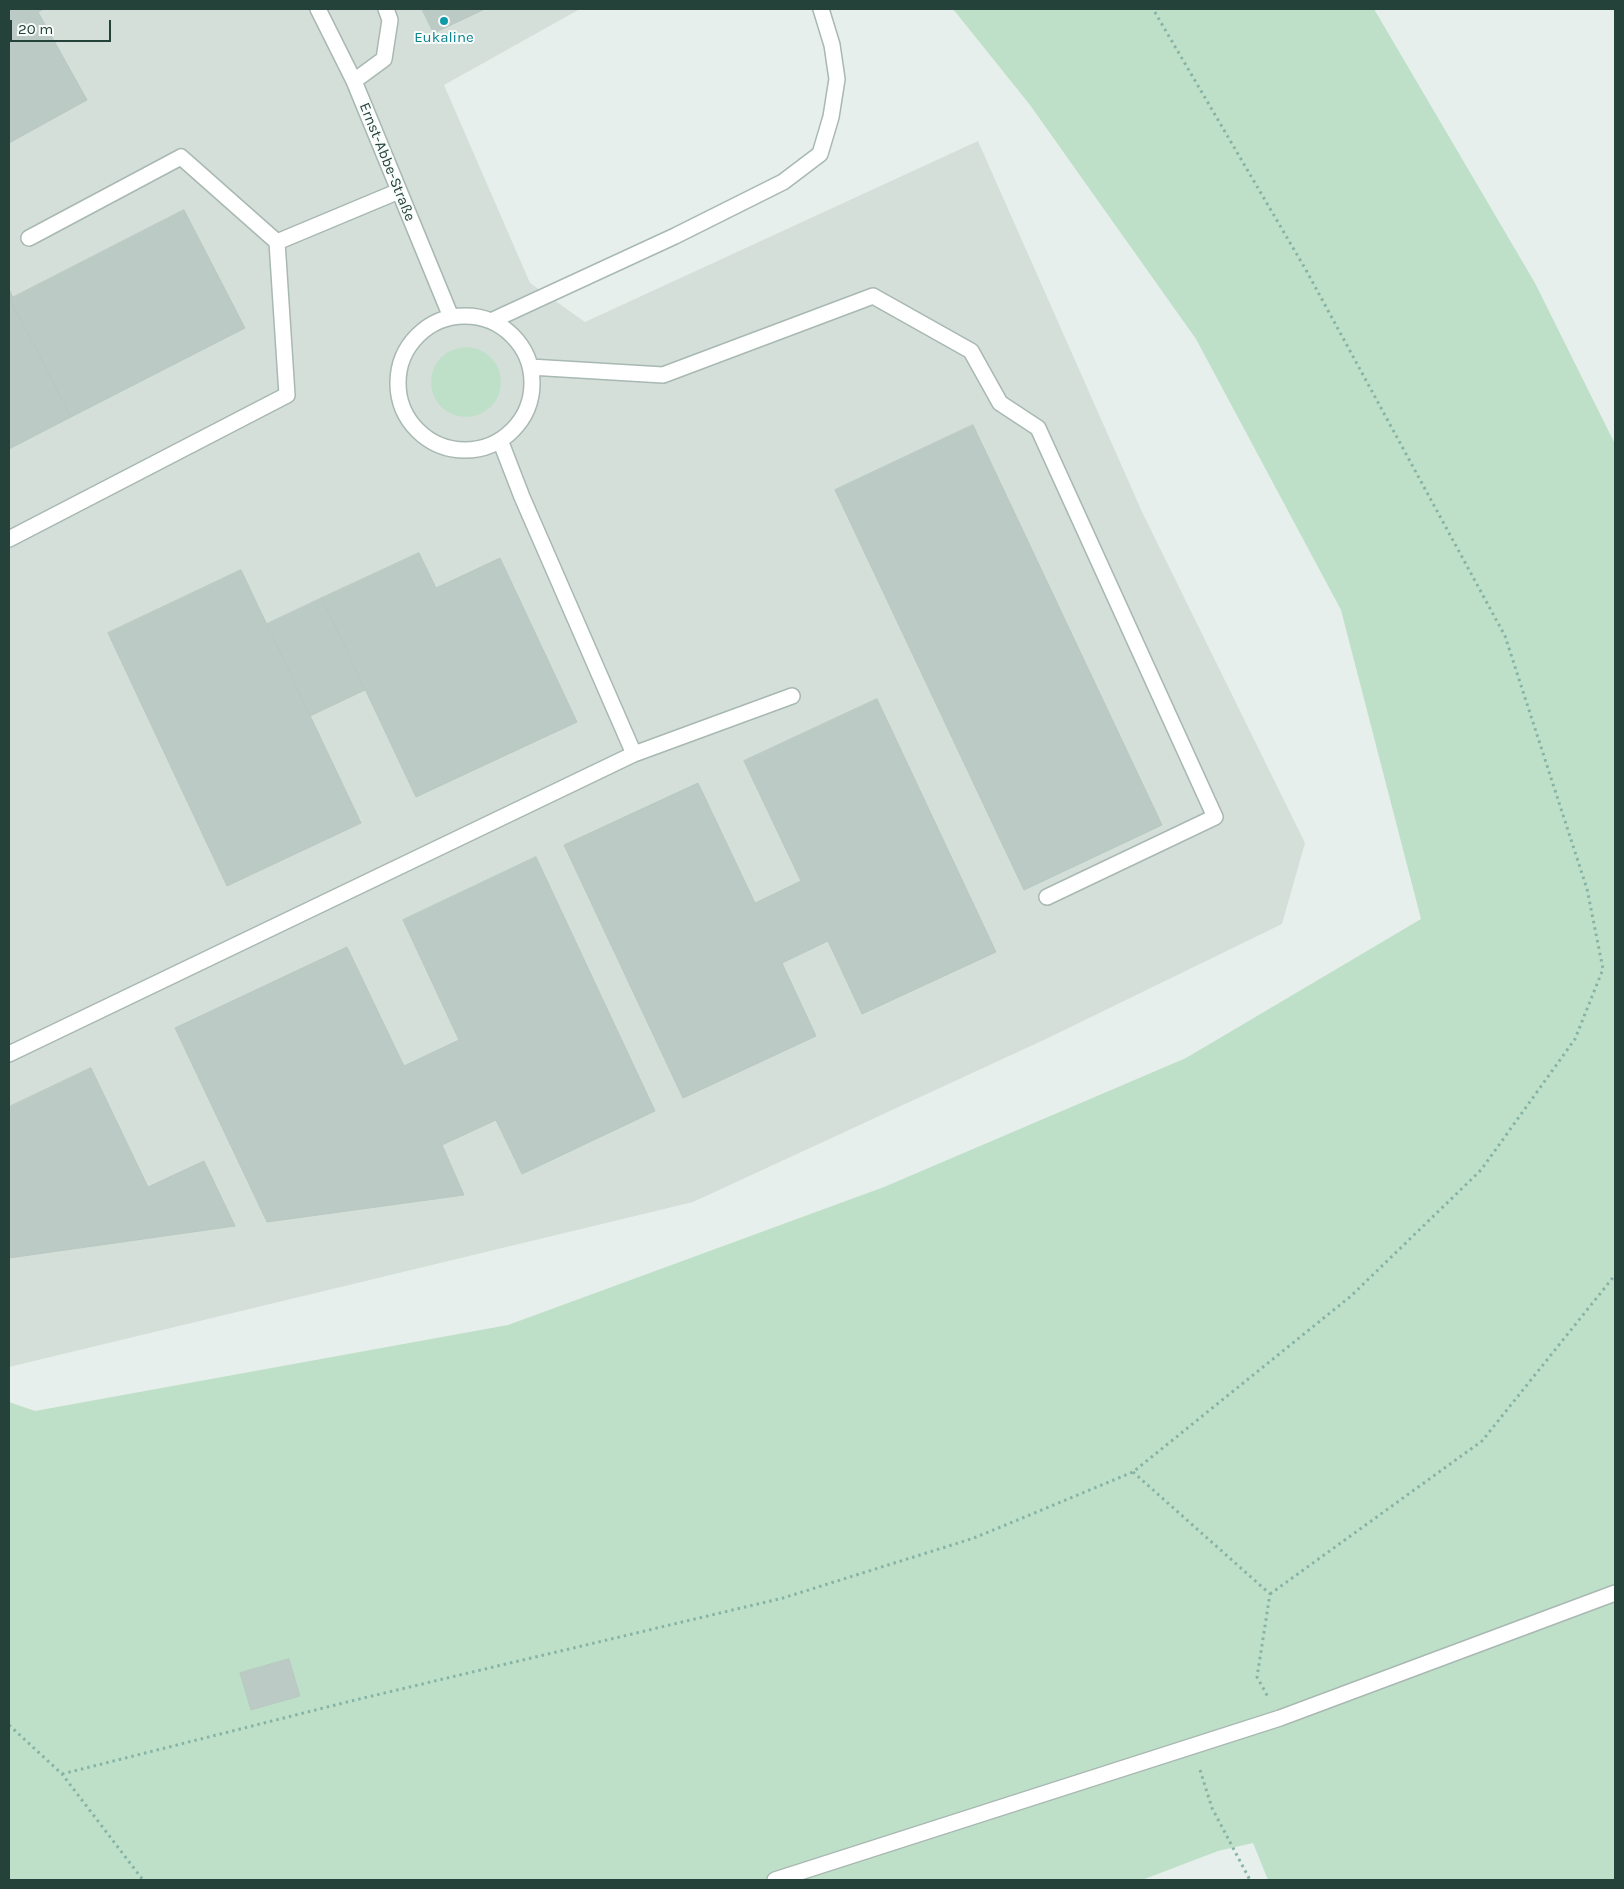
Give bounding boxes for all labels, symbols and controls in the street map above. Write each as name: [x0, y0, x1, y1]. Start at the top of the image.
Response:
scale bar: [12, 10, 114, 42]
marker: Eukaline: [438, 15, 450, 27]
text: 20 m: [18, 20, 53, 38]
place label: Eukaline: [414, 29, 474, 47]
street label: Ernst-Abbe-Straße: [355, 100, 419, 224]

